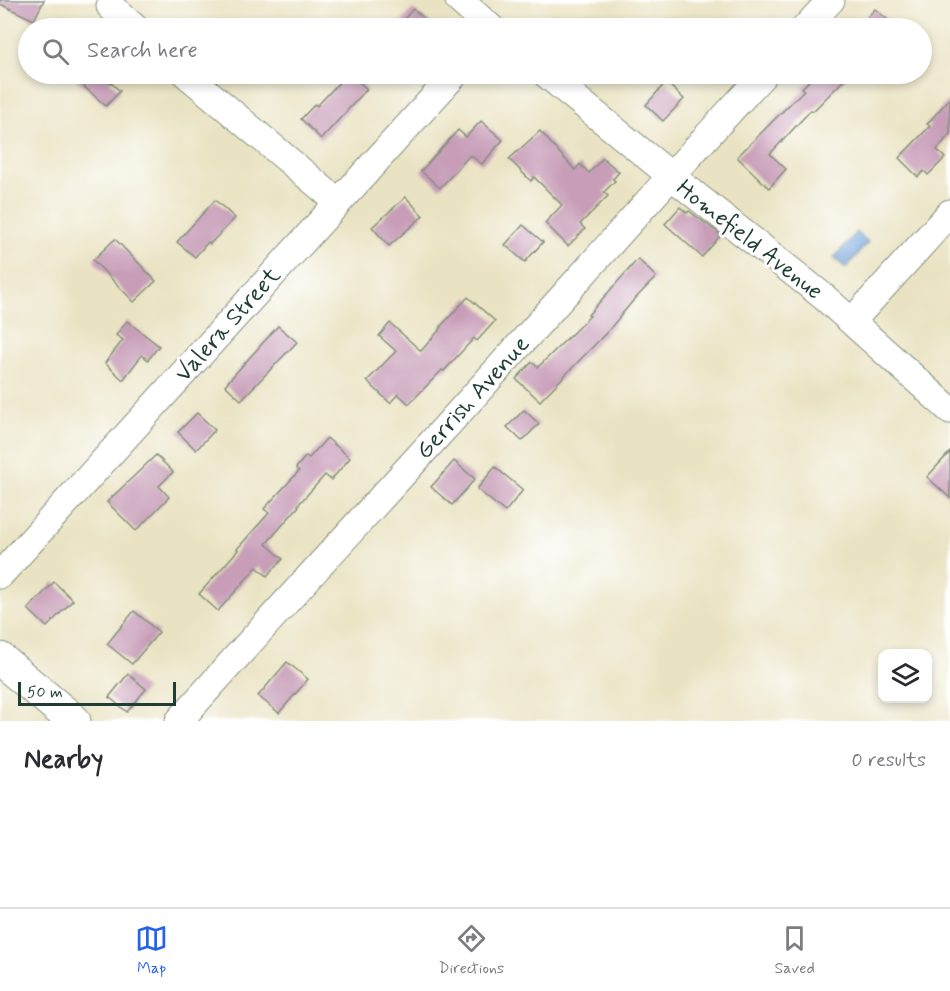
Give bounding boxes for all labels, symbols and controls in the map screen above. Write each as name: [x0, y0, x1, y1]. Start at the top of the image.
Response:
search box: [18, 18, 932, 84]
icon: search: [39, 35, 72, 68]
text: Search here: [87, 37, 198, 65]
street label: Homefield Avenue: [669, 173, 829, 307]
street label: Valera Street: [168, 261, 288, 389]
street label: Gerrish Avenue: [409, 329, 537, 466]
map controls: [878, 649, 932, 703]
button: layers: [878, 649, 932, 703]
scale bar: [18, 679, 176, 706]
text: 50 m: [27, 682, 63, 703]
text: Nearby: [24, 743, 103, 777]
text: 0 results: [852, 747, 926, 774]
tab: Map: [135, 922, 168, 979]
tab: Directions: [438, 922, 504, 979]
tab: Saved: [774, 922, 815, 979]

